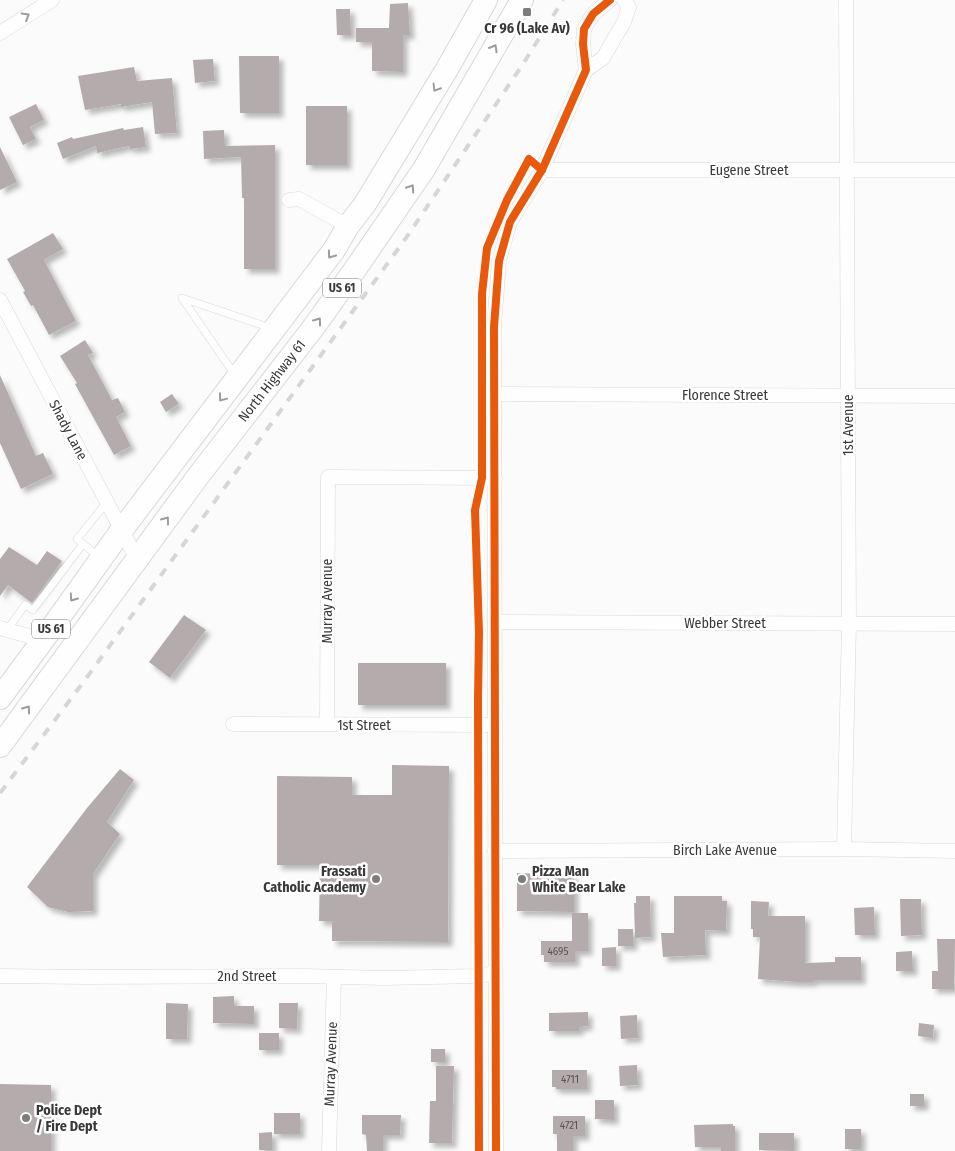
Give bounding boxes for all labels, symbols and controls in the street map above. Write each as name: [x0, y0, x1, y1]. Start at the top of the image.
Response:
marker: Cr 96 (Lake Av): [521, 6, 533, 18]
one-way arrow: [20, 12, 29, 22]
place label: Cr 96 (Lake Av): [484, 20, 570, 37]
one-way arrow: [487, 45, 497, 54]
one-way arrow: [432, 82, 442, 91]
street label: Eugene Street: [710, 162, 789, 179]
one-way arrow: [405, 184, 414, 194]
one-way arrow: [328, 249, 336, 258]
road number: US 61: [323, 278, 361, 298]
one-way arrow: [312, 317, 321, 327]
street label: North Highway 61: [235, 337, 309, 425]
street label: Florence Street: [682, 387, 768, 404]
one-way arrow: [219, 392, 227, 401]
street label: 1st Avenue: [840, 394, 857, 456]
street label: Shady Lane: [45, 397, 91, 463]
one-way arrow: [160, 516, 169, 526]
street label: Murray Avenue: [319, 558, 336, 643]
one-way arrow: [70, 592, 79, 602]
street label: Webber Street: [684, 615, 766, 632]
road number: US 61: [32, 620, 70, 638]
one-way arrow: [22, 706, 30, 715]
street label: 1st Street: [337, 717, 391, 734]
street label: Birch Lake Avenue: [673, 842, 777, 859]
place label: Frassati Catholic Academy: [263, 863, 366, 896]
place label: Pizza Man White Bear Lake: [532, 863, 626, 896]
marker: Frassati Catholic Academy: [370, 873, 382, 885]
marker: Pizza Man White Bear Lake: [516, 873, 528, 885]
house number: 4695: [547, 945, 569, 958]
street label: 2nd Street: [218, 968, 277, 985]
street label: Murray Avenue: [321, 1021, 341, 1107]
house number: 4711: [561, 1073, 579, 1086]
place label: Police Dept / Fire Dept: [36, 1102, 103, 1135]
marker: Police Dept / Fire Dept: [20, 1112, 32, 1124]
house number: 4721: [560, 1119, 578, 1132]

